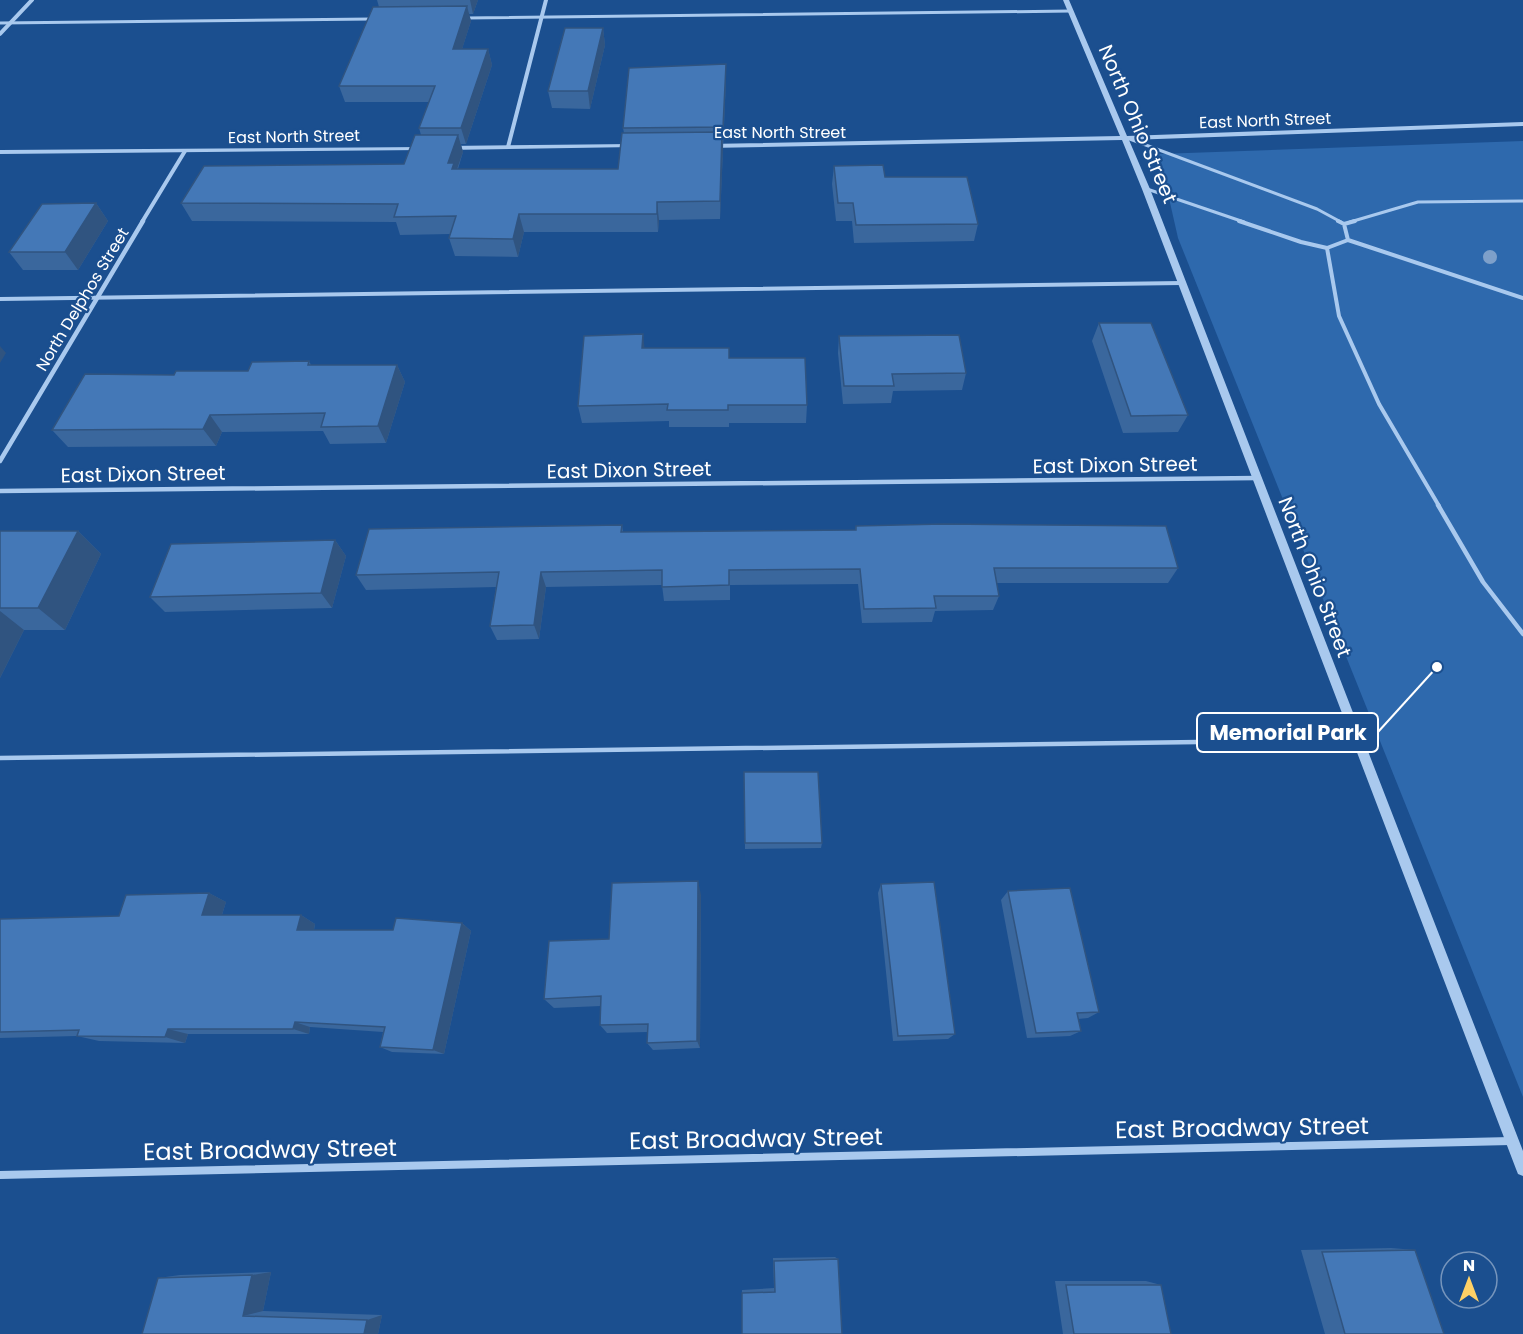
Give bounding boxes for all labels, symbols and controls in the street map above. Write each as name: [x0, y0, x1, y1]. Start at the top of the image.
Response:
street label: North Ohio Street: [1092, 40, 1184, 208]
street label: East North Street: [1199, 107, 1332, 134]
street label: East North Street: [714, 121, 846, 144]
street label: East North Street: [228, 124, 360, 149]
street label: North Delphos Street: [30, 223, 135, 375]
street label: East Dixon Street: [1032, 450, 1198, 480]
street label: East Dixon Street: [546, 455, 712, 485]
street label: East Dixon Street: [60, 459, 226, 489]
street label: North Ohio Street: [1271, 493, 1359, 661]
callout: Memorial Park: [1197, 713, 1378, 752]
text: Memorial Park: [1209, 718, 1367, 747]
street label: East Broadway Street: [1115, 1109, 1369, 1146]
street label: East Broadway Street: [629, 1120, 883, 1157]
street label: East Broadway Street: [143, 1131, 397, 1168]
north arrow: [1439, 1250, 1499, 1310]
text: N: [1463, 1254, 1475, 1277]

